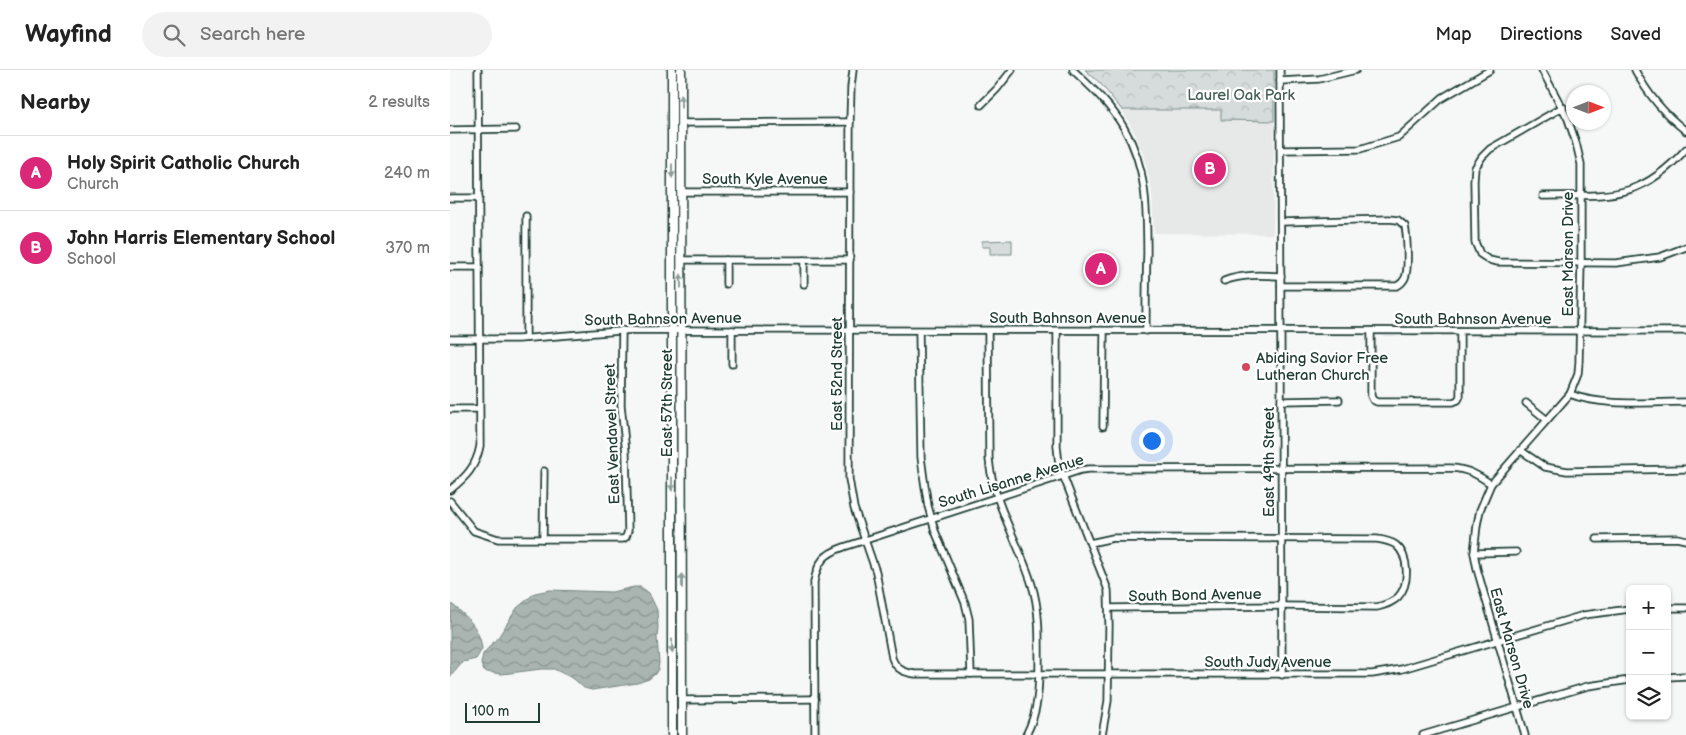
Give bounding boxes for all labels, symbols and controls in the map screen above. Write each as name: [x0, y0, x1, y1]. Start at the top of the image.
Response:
search box: [142, 12, 492, 57]
text: Wayfind: [25, 20, 112, 49]
icon: search: [160, 21, 188, 49]
text: Search here: [200, 23, 305, 46]
text: Map: [1436, 24, 1472, 45]
text: Directions: [1500, 24, 1582, 45]
text: Saved: [1610, 24, 1661, 45]
north arrow: [1566, 85, 1611, 130]
park label: Laurel Oak Park: [1187, 86, 1295, 105]
text: Nearby: [20, 90, 90, 115]
text: 2 results: [368, 93, 430, 112]
one-way arrow: [677, 93, 685, 109]
pin: B: [1194, 150, 1226, 188]
text: Holy Spirit Catholic Church: [67, 152, 300, 175]
one-way arrow: [668, 163, 676, 179]
text: A: [31, 164, 41, 183]
text: 240 m: [384, 164, 430, 183]
street label: South Kyle Avenue: [702, 170, 828, 189]
text: Church: [67, 175, 119, 194]
street label: East Marson Drive: [1559, 191, 1578, 317]
text: John Harris Elementary School: [67, 227, 335, 250]
text: B: [30, 239, 42, 258]
text: 370 m: [385, 239, 430, 258]
text: School: [67, 250, 116, 269]
pin: A: [1085, 250, 1117, 288]
one-way arrow: [677, 273, 685, 289]
street label: South Bahnson Avenue: [584, 309, 742, 330]
street label: South Bahnson Avenue: [989, 309, 1147, 328]
street label: South Bahnson Avenue: [1394, 310, 1552, 329]
street label: East 52nd Street: [828, 317, 847, 431]
street label: East 57th Street: [658, 348, 677, 457]
place label: Abiding Savior Free Lutheran Church: [1256, 349, 1388, 385]
marker: Abiding Savior Free Lutheran Church: [1240, 361, 1252, 373]
street label: East Vendavel Street: [601, 363, 624, 505]
street label: East 49th Street: [1260, 407, 1279, 517]
your location: [1139, 428, 1165, 454]
street label: South Lisanne Avenue: [936, 450, 1086, 513]
one-way arrow: [668, 476, 676, 492]
one-way arrow: [678, 573, 686, 589]
street label: South Bond Avenue: [1128, 585, 1262, 606]
street label: East Marson Drive: [1485, 585, 1538, 711]
map controls: [1626, 585, 1671, 720]
button: +: [1626, 585, 1671, 630]
button: −: [1626, 630, 1671, 675]
one-way arrow: [668, 638, 676, 654]
street label: South Judy Avenue: [1205, 653, 1332, 672]
button: layers: [1626, 675, 1671, 720]
scale bar: [465, 700, 540, 723]
text: 100 m: [472, 703, 509, 720]

